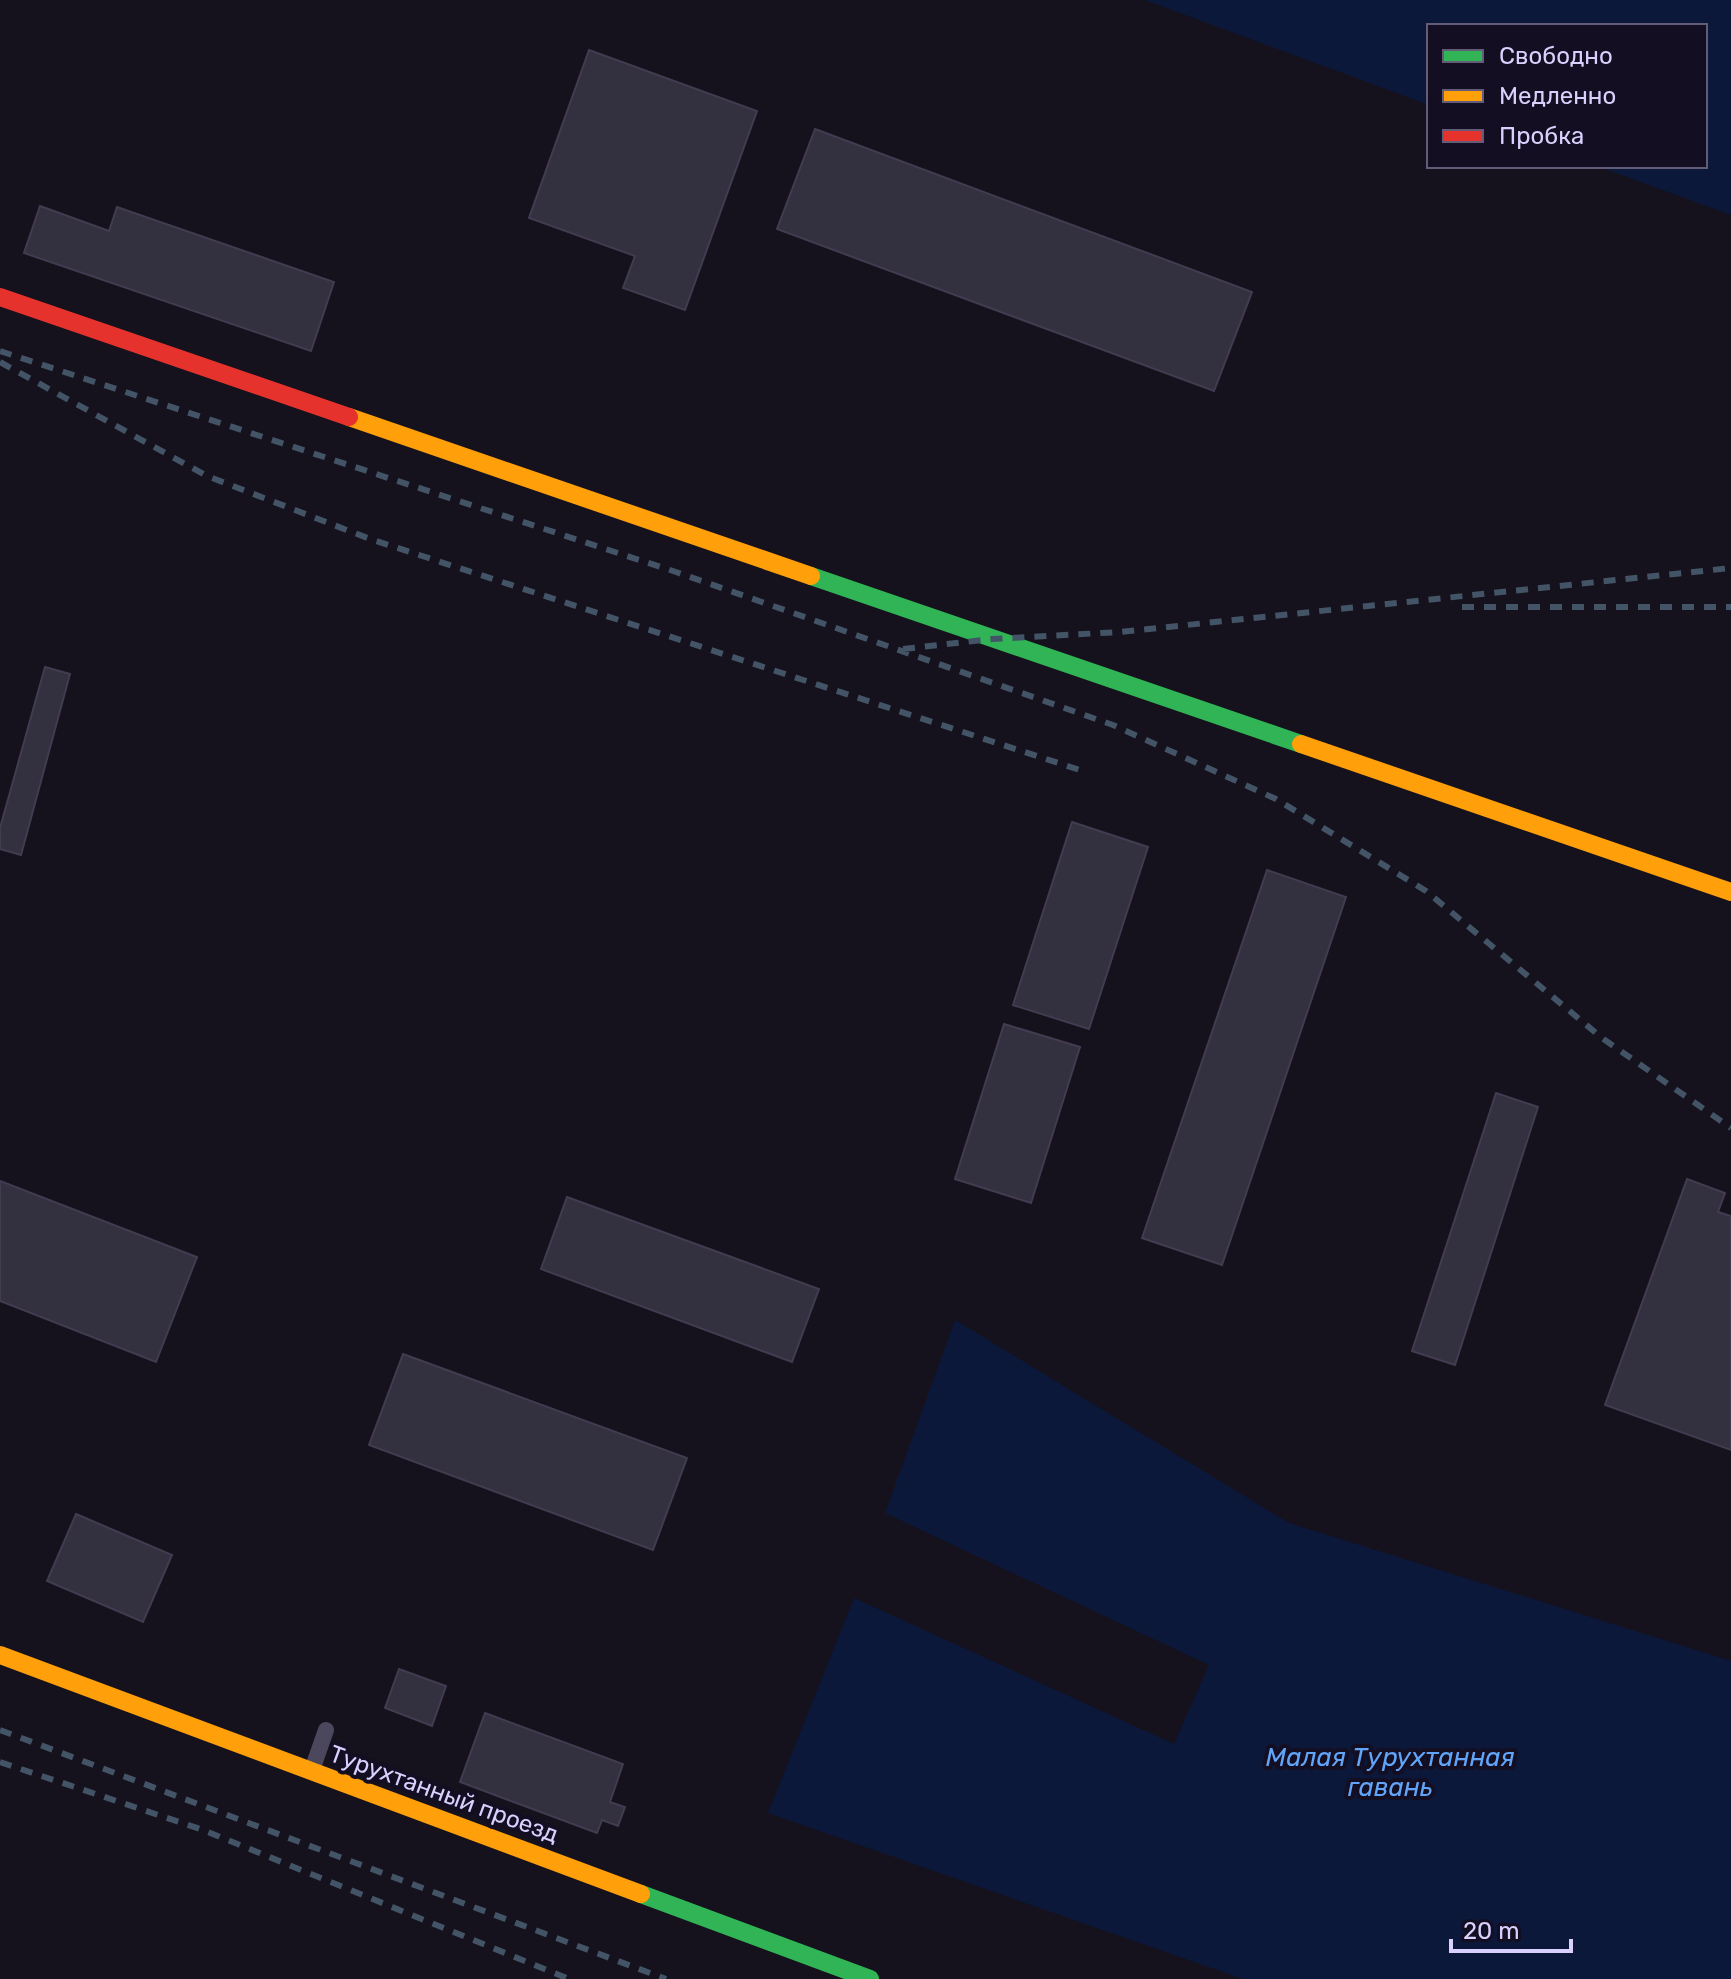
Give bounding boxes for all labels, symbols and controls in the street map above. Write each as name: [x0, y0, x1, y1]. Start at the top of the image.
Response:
legend: [1427, 24, 1707, 168]
text: Свободно: [1499, 42, 1613, 70]
text: Медленно: [1499, 82, 1616, 110]
text: Пробка: [1499, 122, 1584, 150]
street label: Турухтанный проезд: [326, 1740, 562, 1848]
water label: Малая Турухтанная гавань: [1265, 1742, 1515, 1803]
scale bar: [1451, 1903, 1571, 1953]
text: 20 m: [1463, 1917, 1520, 1945]

